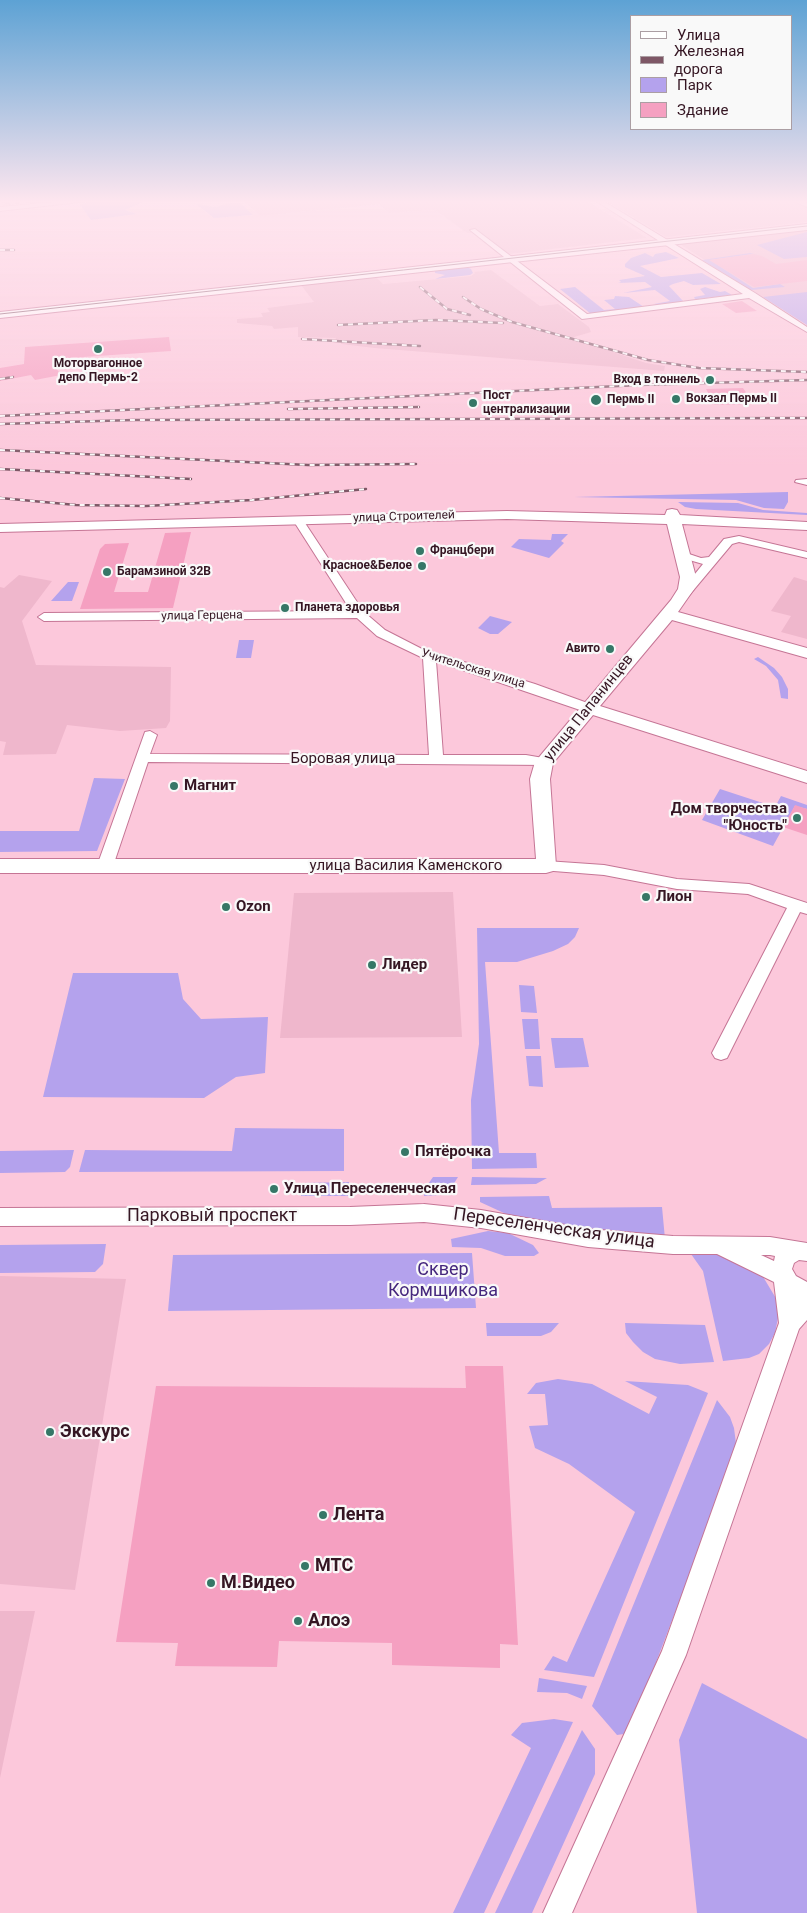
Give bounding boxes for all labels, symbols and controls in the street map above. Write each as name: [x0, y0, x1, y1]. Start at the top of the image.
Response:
legend: [630, 15, 792, 130]
text: Улица: [677, 26, 720, 44]
text: Железная дорога: [674, 42, 745, 78]
text: Парк: [677, 76, 712, 94]
text: Здание: [677, 101, 728, 119]
marker: Моторвагонное депо Пермь-2: [92, 343, 104, 355]
place label: Моторвагонное депо Пермь-2: [54, 357, 142, 385]
place label: Вход в тоннель: [614, 373, 700, 387]
marker: Вход в тоннель: [704, 374, 716, 386]
place label: Пост централизации: [483, 389, 570, 417]
place label: Вокзал Пермь II: [686, 392, 777, 406]
marker: Пермь II: [589, 393, 603, 407]
place label: Пермь II: [607, 393, 655, 407]
marker: Вокзал Пермь II: [670, 393, 682, 405]
marker: Пост централизации: [467, 397, 479, 409]
street label: улица Строителей: [353, 508, 455, 526]
place label: Францбери: [430, 544, 494, 558]
marker: Францбери: [414, 545, 426, 557]
place label: Красное&Белое: [323, 559, 412, 573]
marker: Красное&Белое: [416, 560, 428, 572]
place label: Барамзиной 32В: [117, 565, 211, 579]
marker: Барамзиной 32В: [101, 566, 113, 578]
place label: Планета здоровья: [295, 601, 400, 615]
marker: Планета здоровья: [279, 602, 291, 614]
street label: улица Герцена: [161, 608, 243, 624]
place label: Авито: [566, 642, 600, 656]
marker: Авито: [604, 643, 616, 655]
street label: Учительская улица: [419, 646, 527, 692]
street label: улица Папанинцев: [540, 651, 638, 765]
street label: Боровая улица: [291, 750, 395, 768]
place label: Магнит: [184, 777, 236, 795]
marker: Магнит: [168, 780, 180, 792]
place label: Дом творчества "Юность": [671, 800, 787, 835]
marker: Дом творчества "Юность": [791, 812, 803, 824]
street label: улица Василия Каменского: [310, 857, 502, 875]
place label: Лион: [656, 888, 692, 906]
marker: Лион: [640, 891, 652, 903]
place label: Ozon: [236, 898, 271, 916]
marker: Ozon: [220, 901, 232, 913]
place label: Лидер: [382, 956, 427, 974]
marker: Лидер: [366, 959, 378, 971]
place label: Пятёрочка: [415, 1143, 491, 1161]
marker: Пятёрочка: [399, 1146, 411, 1158]
place label: Улица Переселенческая: [284, 1180, 456, 1198]
marker: Улица Переселенческая: [268, 1183, 280, 1195]
street label: Переселенческая улица: [452, 1204, 656, 1254]
street label: Парковый проспект: [127, 1205, 297, 1227]
park label: Сквер Кормщикова: [388, 1259, 498, 1302]
place label: Экскурс: [60, 1421, 130, 1443]
marker: Экскурс: [44, 1426, 56, 1438]
place label: Лента: [333, 1504, 384, 1526]
marker: Лента: [317, 1509, 329, 1521]
place label: МТС: [315, 1555, 353, 1577]
marker: МТС: [299, 1560, 311, 1572]
place label: М.Видео: [221, 1572, 295, 1594]
marker: М.Видео: [205, 1577, 217, 1589]
place label: Алоэ: [308, 1610, 350, 1632]
marker: Алоэ: [292, 1615, 304, 1627]

